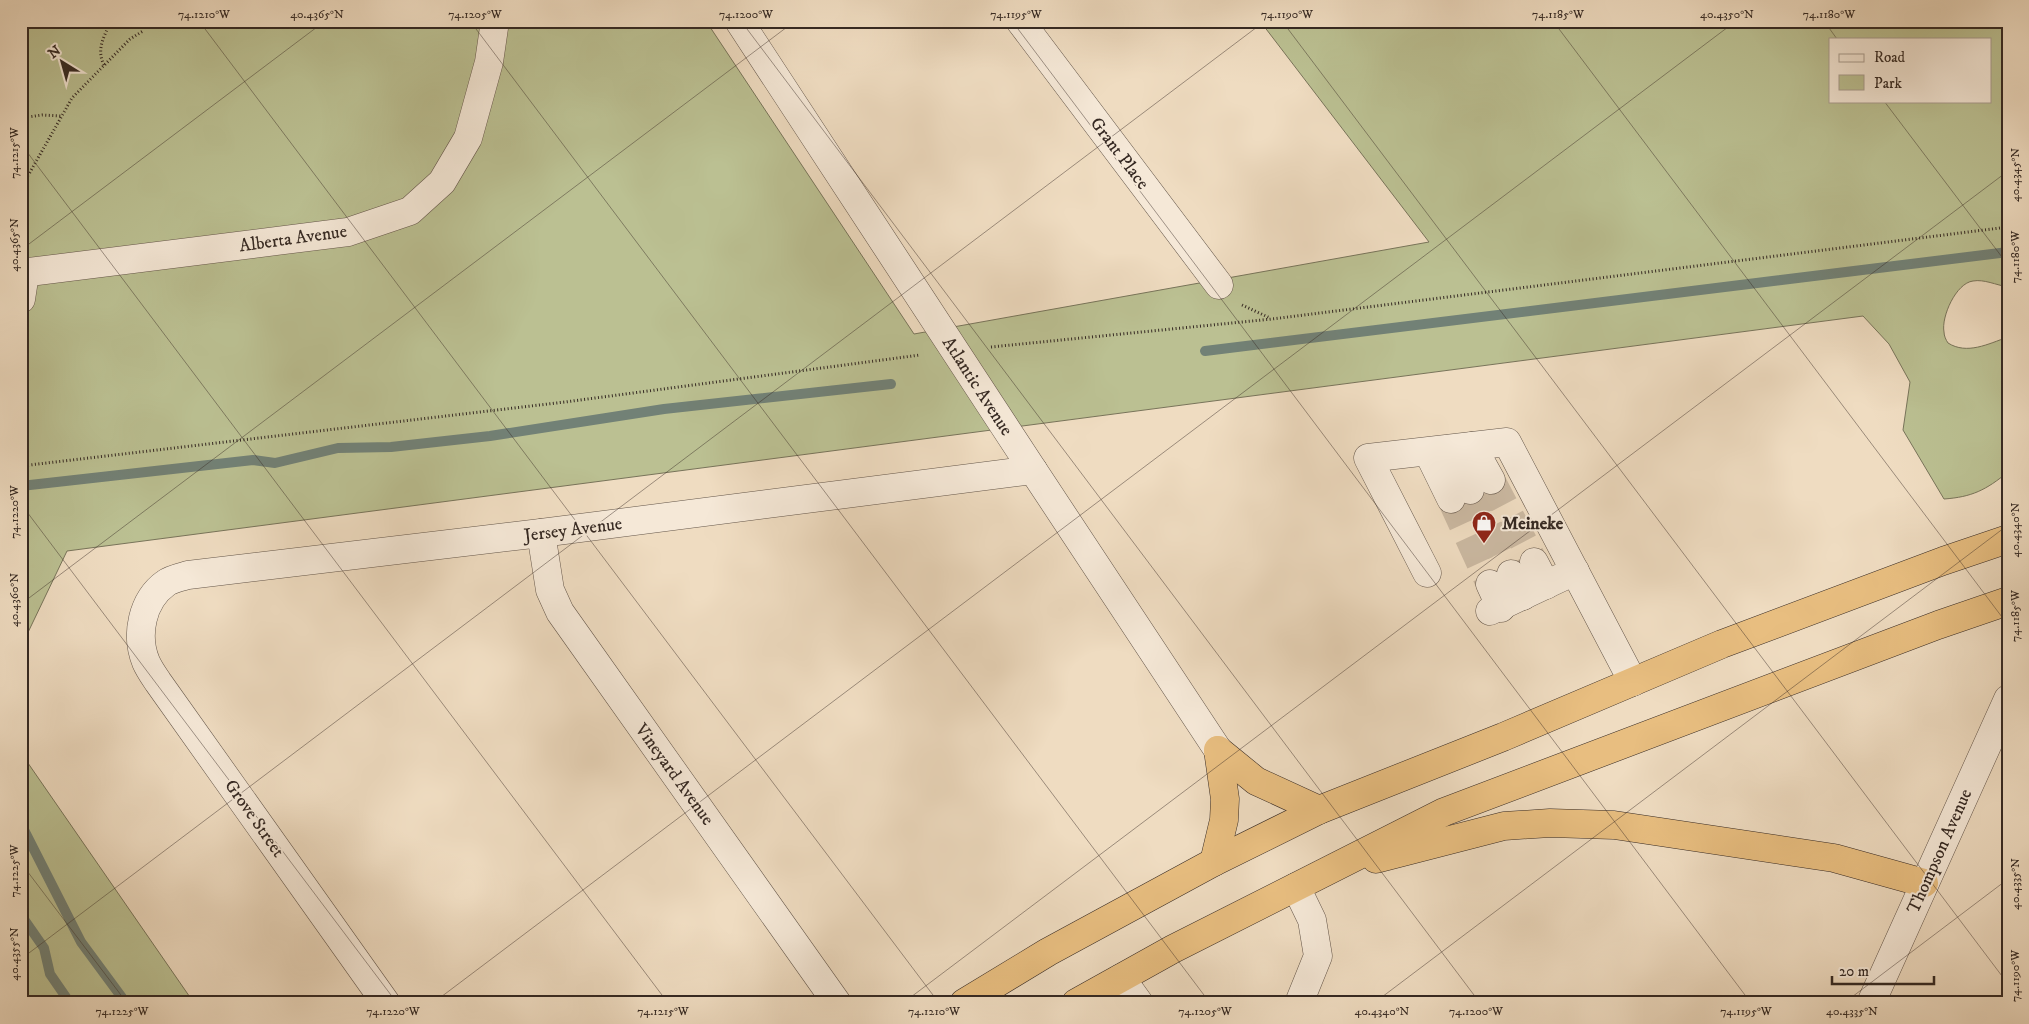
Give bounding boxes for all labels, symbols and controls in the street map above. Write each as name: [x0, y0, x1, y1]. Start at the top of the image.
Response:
text: 74.1210°W: [178, 7, 231, 22]
text: 40.4365°N: [290, 7, 344, 22]
text: 74.1205°W: [448, 7, 503, 22]
text: 74.1200°W: [719, 7, 774, 22]
text: 74.1195°W: [990, 7, 1043, 22]
text: 74.1190°W: [1261, 7, 1314, 22]
text: 74.1185°W: [1532, 7, 1585, 22]
text: 40.4350°N: [1700, 7, 1754, 22]
text: 74.1180°W: [1803, 7, 1856, 22]
north arrow: [38, 38, 88, 88]
legend: [1829, 38, 1992, 102]
text: N: [45, 41, 65, 63]
text: Road: [1874, 48, 1906, 67]
text: Park: [1874, 74, 1903, 93]
street label: Grant Place: [1085, 113, 1153, 194]
text: 74.1215°W: [7, 126, 22, 179]
text: 40.4345°N: [2008, 148, 2023, 202]
text: 40.4365°N: [7, 218, 22, 272]
street label: Alberta Avenue: [238, 221, 348, 257]
text: 74.1180°W: [2008, 230, 2023, 283]
street label: Atlantic Avenue: [937, 333, 1017, 440]
text: 74.1220°W: [7, 484, 22, 539]
text: 40.4340°N: [2008, 502, 2023, 557]
shop icon: Meineke: [1471, 510, 1497, 544]
street label: Jersey Avenue: [521, 513, 623, 547]
place label: Meineke: [1502, 513, 1564, 535]
text: 40.4360°N: [7, 573, 22, 627]
text: 74.1185°W: [2008, 589, 2023, 642]
street label: Vineyard Avenue: [629, 719, 718, 830]
street label: Grove Street: [219, 775, 289, 862]
street label: Thompson Avenue: [1903, 786, 1977, 917]
text: 74.1225°W: [7, 843, 22, 898]
text: 40.4335°N: [2008, 858, 2023, 910]
text: 40.4355°N: [7, 927, 22, 981]
text: 74.1190°W: [2008, 949, 2023, 1002]
scale bar: [1832, 954, 1934, 986]
text: 20 m: [1839, 962, 1869, 981]
text: 74.1225°W: [95, 1004, 150, 1019]
text: 74.1220°W: [366, 1004, 421, 1019]
text: 74.1215°W: [637, 1004, 690, 1019]
text: 74.1210°W: [908, 1004, 961, 1019]
text: 74.1205°W: [1178, 1004, 1233, 1019]
text: 40.4340°N: [1355, 1004, 1410, 1019]
text: 74.1200°W: [1449, 1004, 1504, 1019]
text: 74.1195°W: [1720, 1004, 1773, 1019]
text: 40.4335°N: [1826, 1004, 1878, 1019]

